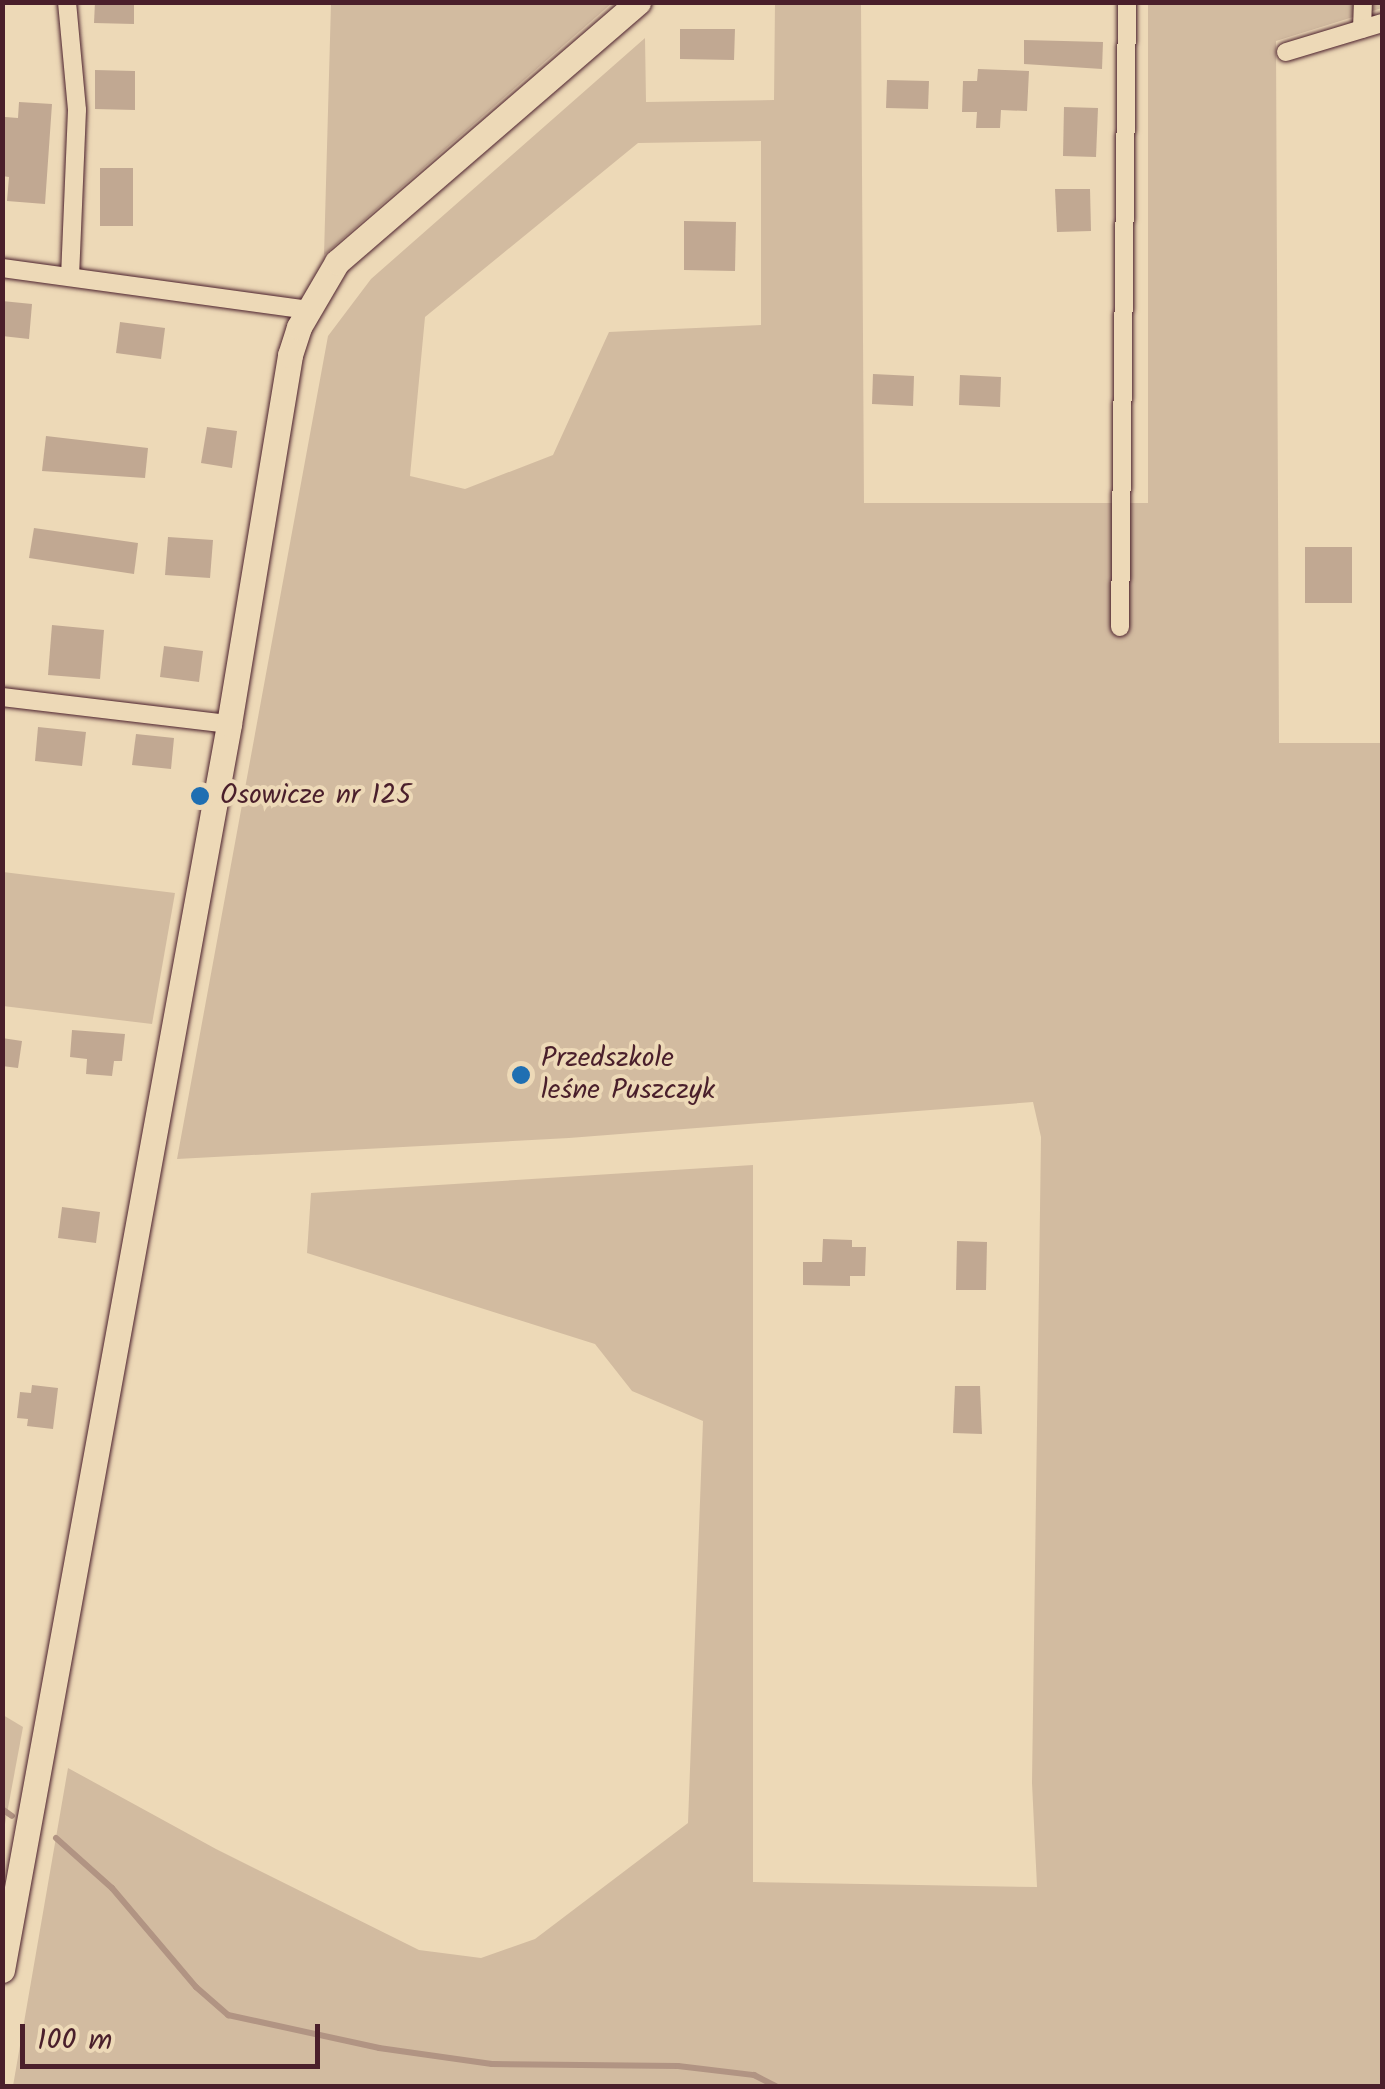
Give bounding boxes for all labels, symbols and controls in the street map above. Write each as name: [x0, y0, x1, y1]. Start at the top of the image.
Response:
place label: Osowicze nr 125: [220, 779, 411, 813]
marker: Osowicze nr 125: [189, 785, 211, 807]
place label: Przedszkole leśne Puszczyk: [541, 1042, 715, 1108]
marker: Przedszkole leśne Puszczyk: [510, 1064, 532, 1086]
scale bar: [25, 2004, 325, 2066]
text: 100 m: [37, 2017, 112, 2065]

